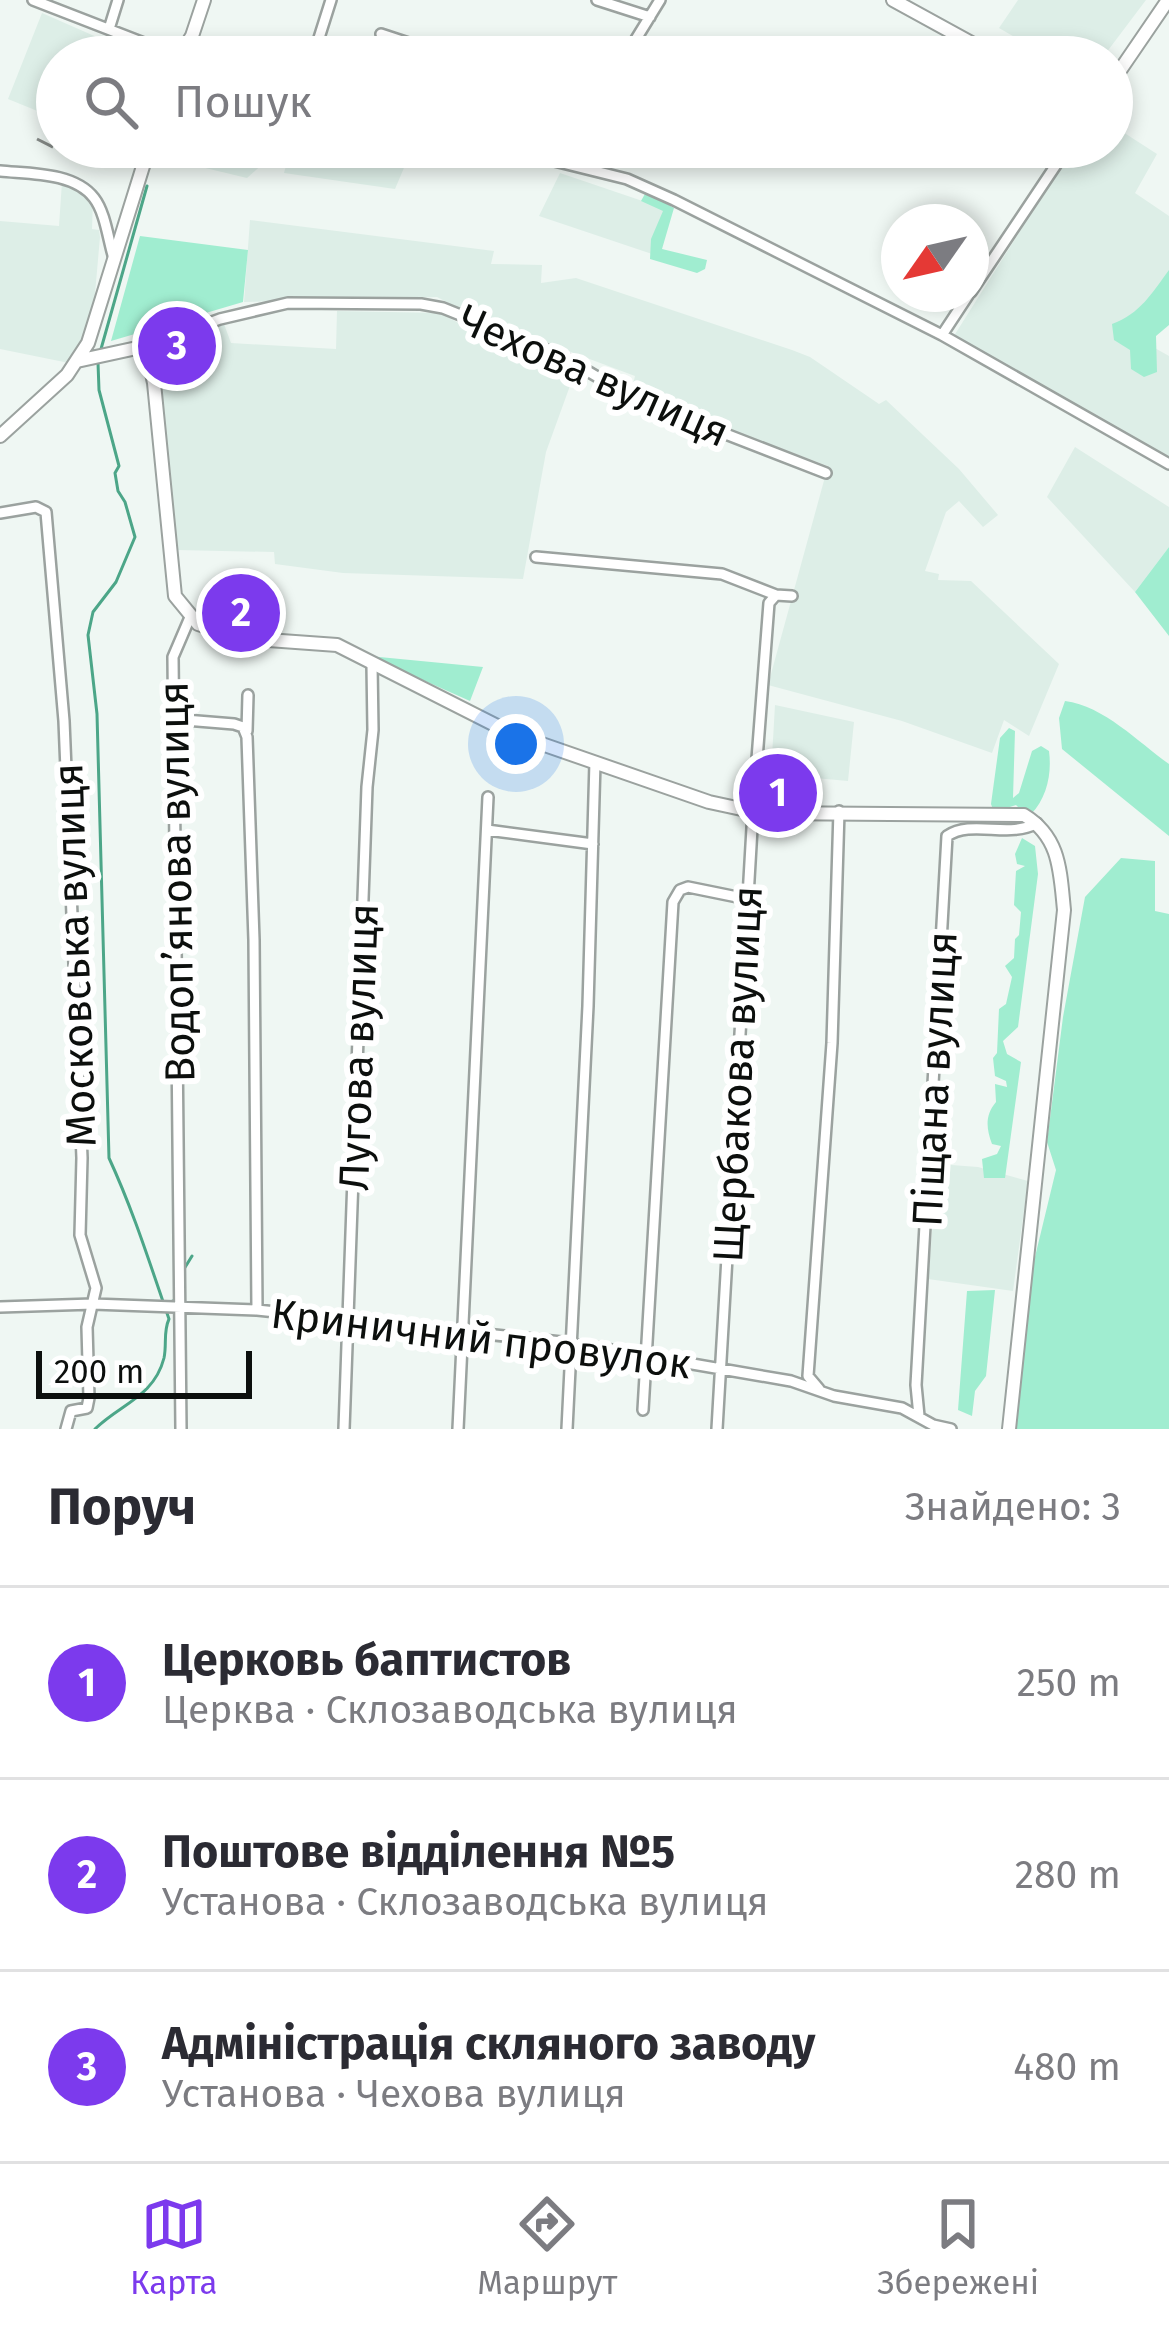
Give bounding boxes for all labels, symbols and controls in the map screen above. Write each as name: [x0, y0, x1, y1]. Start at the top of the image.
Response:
search box: [36, 36, 1133, 168]
icon: search: [78, 69, 144, 135]
text: Пошук: [174, 75, 312, 129]
north arrow: [881, 204, 989, 312]
street label: Чехова вулиця: [451, 294, 736, 458]
pin: 3: [138, 301, 216, 391]
pin: 2: [202, 568, 280, 658]
street label: Водоп’янова вулиця: [149, 681, 205, 1083]
your location: [486, 714, 546, 774]
pin: 1: [739, 748, 817, 838]
street label: Московська вулиця: [43, 762, 107, 1148]
street label: Щербакова вулиця: [703, 884, 773, 1264]
street label: Лугова вулиця: [329, 902, 389, 1192]
street label: Піщана вулиця: [902, 930, 968, 1228]
street label: Криничний провулок: [268, 1288, 694, 1390]
scale bar: [36, 1345, 252, 1398]
text: 200 m: [54, 1352, 144, 1392]
text: Поруч: [48, 1476, 196, 1538]
text: Знайдено: 3: [905, 1484, 1121, 1530]
text: Церковь баптистов: [162, 1633, 571, 1687]
text: 1: [78, 1660, 96, 1706]
text: 250 m: [1017, 1660, 1121, 1706]
text: Церква · Склозаводська вулиця: [162, 1687, 738, 1733]
text: Поштове відділення №5: [162, 1825, 675, 1879]
text: 2: [77, 1852, 97, 1898]
text: 280 m: [1015, 1852, 1121, 1898]
text: Установа · Склозаводська вулиця: [162, 1879, 769, 1925]
text: Адміністрація скляного заводу: [162, 2017, 815, 2071]
text: 3: [77, 2044, 97, 2090]
text: 480 m: [1013, 2044, 1121, 2090]
text: Установа · Чехова вулиця: [162, 2071, 626, 2117]
tab: Карта: [130, 2191, 217, 2303]
tab: Маршрут: [477, 2191, 617, 2303]
tab: Збережені: [877, 2191, 1039, 2303]

